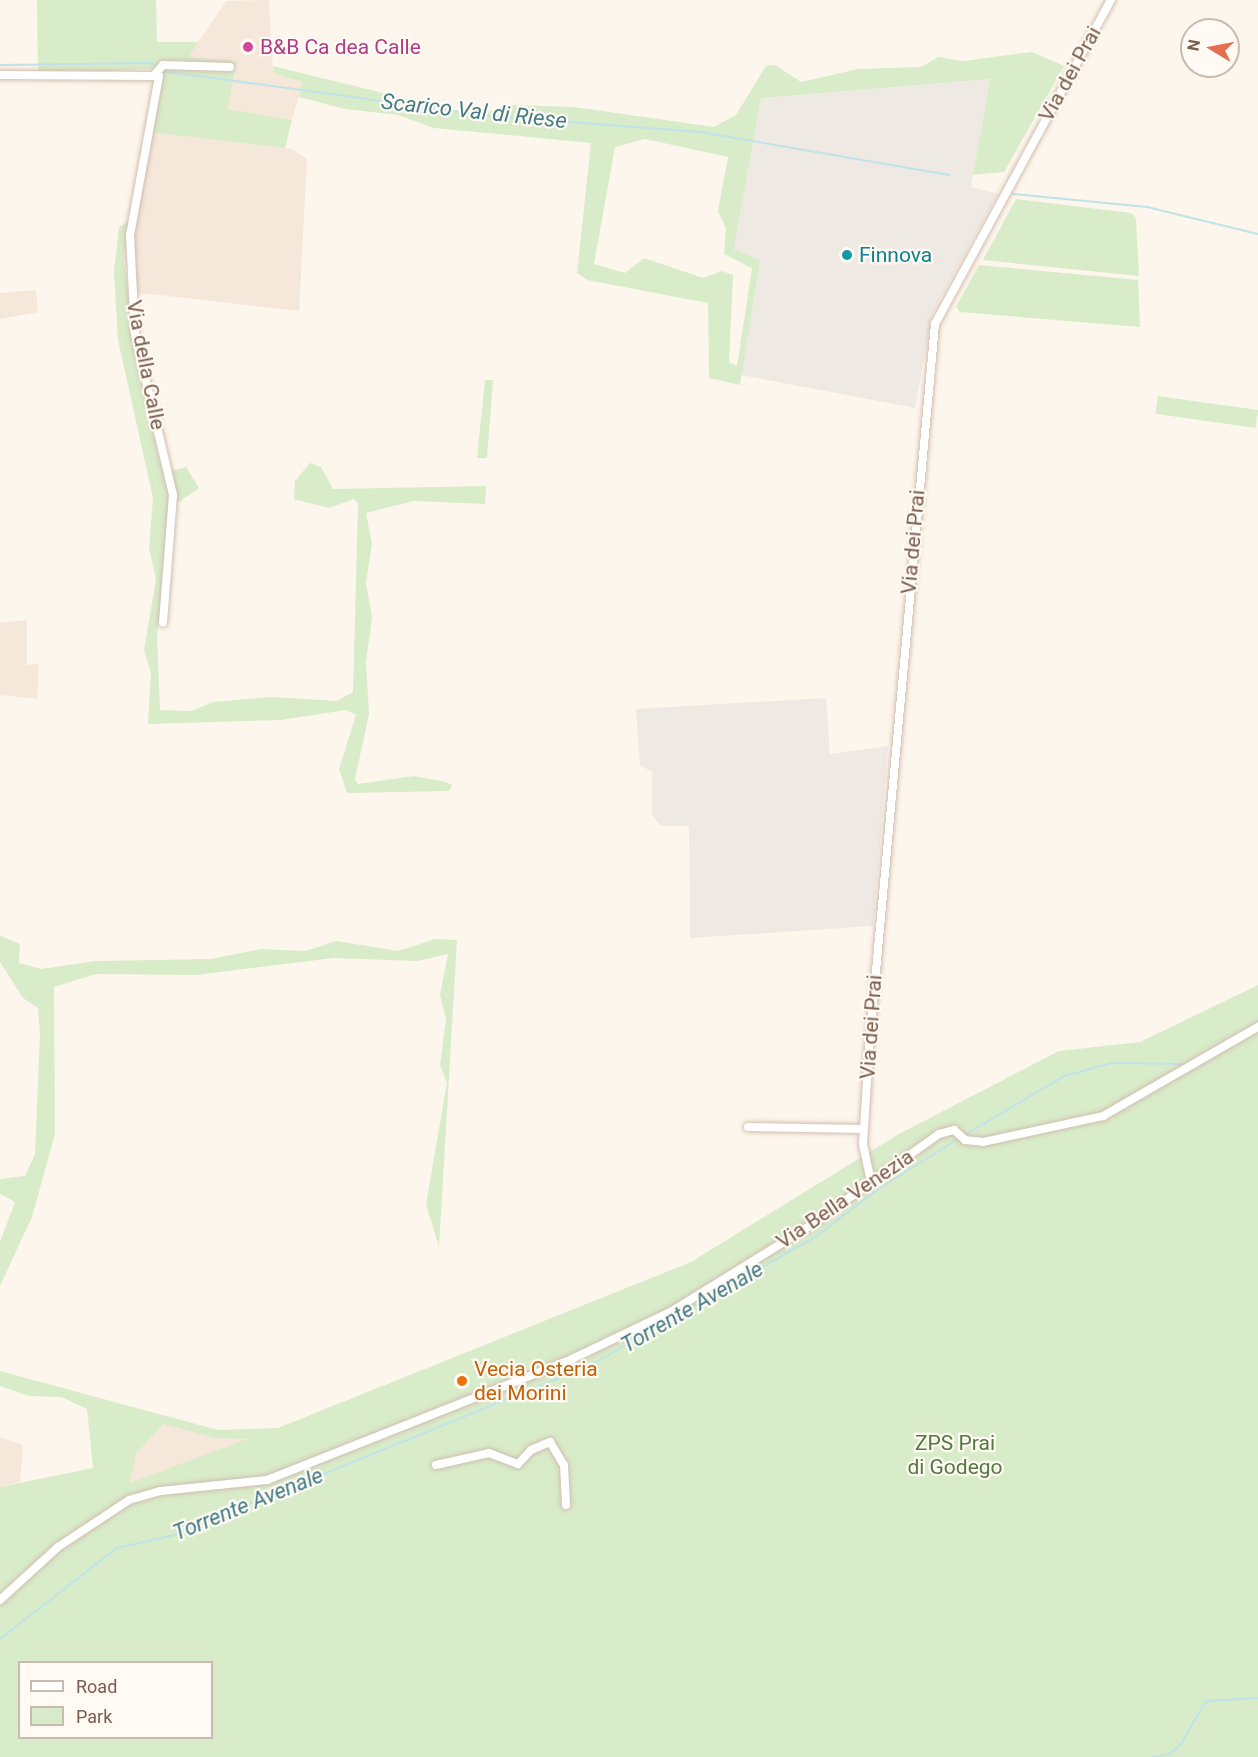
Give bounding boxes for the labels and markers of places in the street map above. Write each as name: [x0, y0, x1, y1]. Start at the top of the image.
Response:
place label: B&B Ca dea Calle: [260, 34, 421, 60]
marker: B&B Ca dea Calle: [241, 40, 255, 54]
place label: Finnova: [859, 242, 932, 268]
marker: Finnova: [840, 248, 854, 262]
place label: Vecia Osteria dei Morini: [474, 1356, 598, 1406]
marker: Vecia Osteria dei Morini: [455, 1374, 469, 1388]

